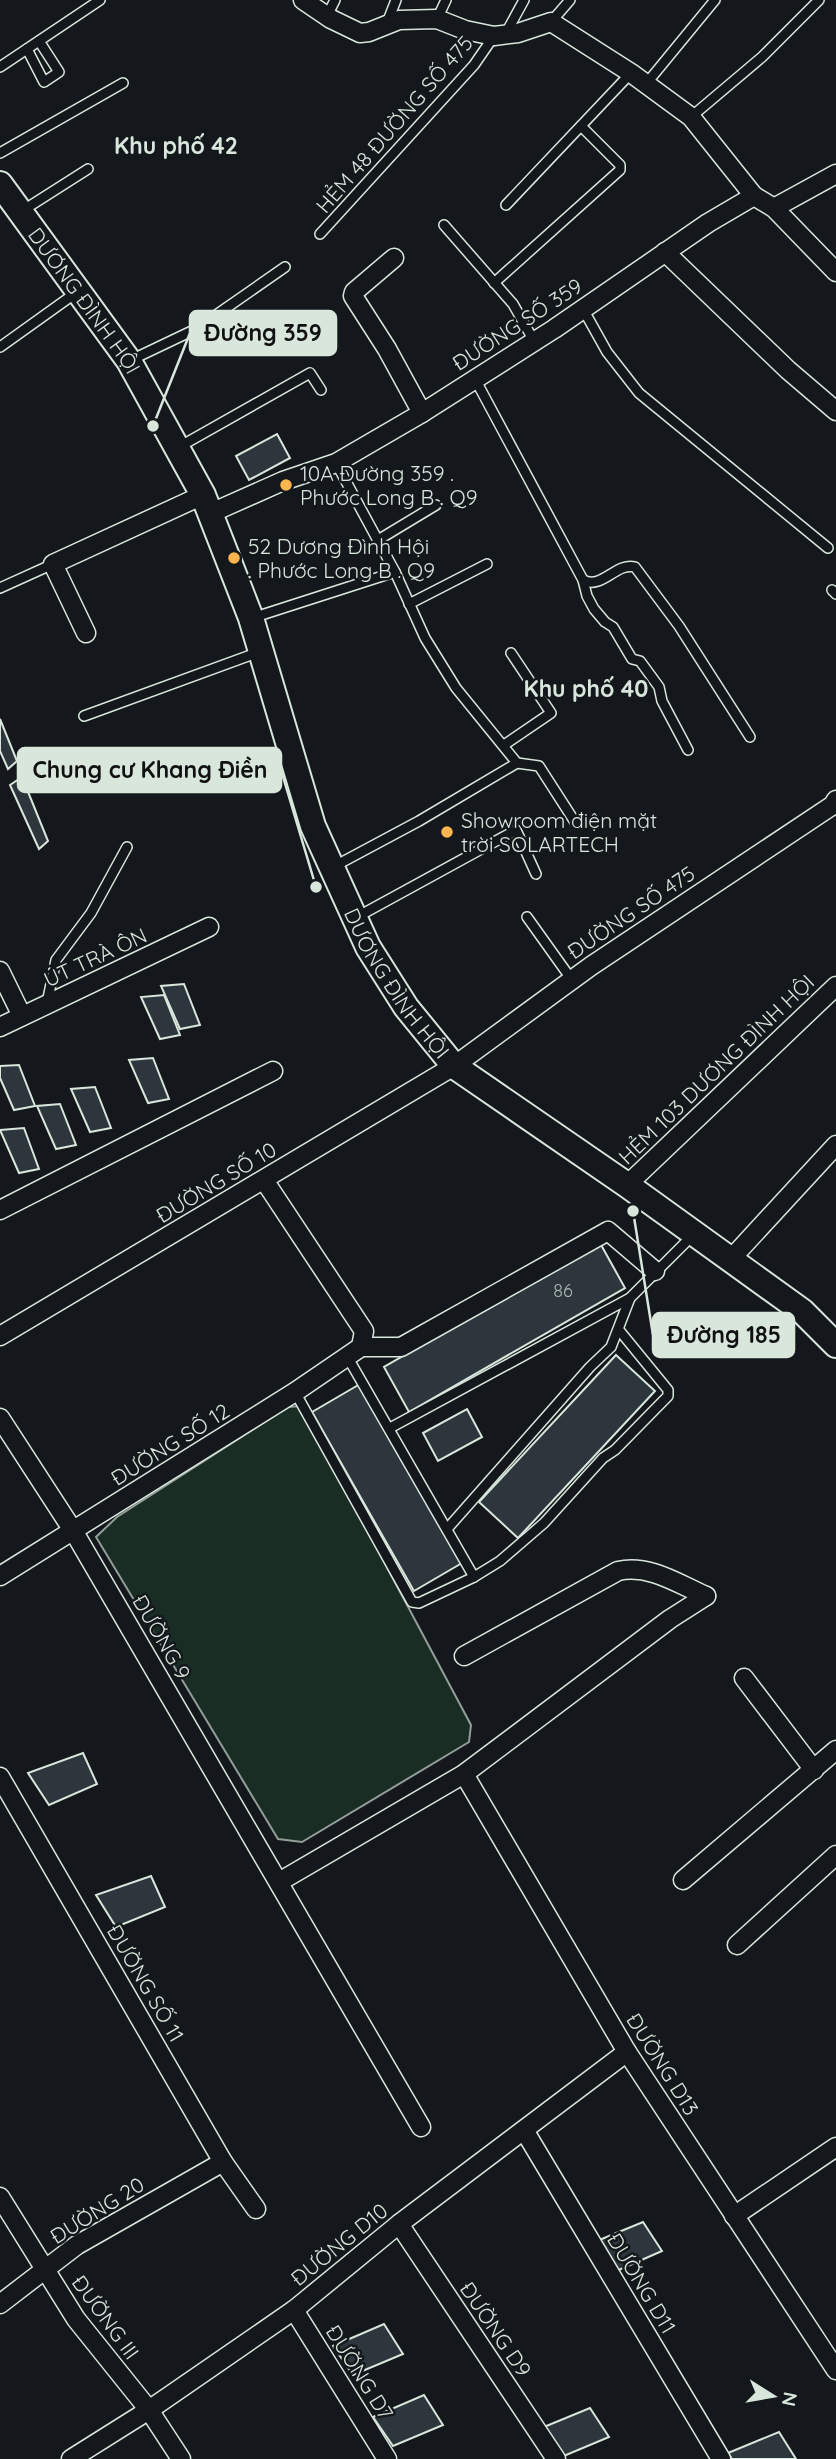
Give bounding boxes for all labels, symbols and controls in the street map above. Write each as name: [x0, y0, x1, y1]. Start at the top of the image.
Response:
street label: HẺM 48 ĐƯỜNG SỐ 475: [310, 30, 478, 218]
district label: Khu phố 42: [114, 131, 238, 160]
street label: DƯƠNG ĐÌNH HỘI: [23, 222, 146, 378]
street label: ĐƯỜNG SỐ 359: [447, 272, 587, 376]
callout: Đường 359: [190, 311, 336, 355]
text: Đường 359: [203, 318, 322, 347]
place label: 10A Đường 359 . Phước Long B . Q9: [300, 460, 477, 510]
marker: 10A Đường 359 . Phước Long B . Q9: [278, 477, 294, 493]
place label: 52 Dương Đình Hội . Phước Long B . Q9: [248, 533, 435, 583]
marker: 52 Dương Đình Hội . Phước Long B . Q9: [226, 550, 242, 566]
district label: Khu phố 40: [524, 674, 648, 703]
callout: Chung cư Khang Điền: [18, 748, 281, 792]
text: Chung cư Khang Điền: [32, 755, 268, 784]
place label: Showroom điện mặt trời SOLARTECH: [461, 807, 657, 857]
marker: Showroom điện mặt trời SOLARTECH: [439, 824, 455, 840]
street label: ĐƯỜNG SỐ 475: [562, 860, 700, 964]
street label: DƯƠNG ĐÌNH HỘI: [339, 904, 455, 1064]
street label: ÚT TRÀ ÔN: [39, 922, 151, 992]
street label: HẺM 103 DƯƠNG ĐÌNH HỘI: [613, 969, 819, 1169]
street label: ĐƯỜNG SỐ 10: [151, 1136, 281, 1228]
house number: 86: [553, 1279, 573, 1302]
callout: Đường 185: [653, 1313, 794, 1357]
text: Đường 185: [666, 1320, 781, 1349]
street label: ĐƯỜNG SỐ 12: [106, 1397, 234, 1491]
street label: ĐƯỜNG 9: [127, 1590, 197, 1684]
street label: ĐƯỜNG SỐ 11: [102, 1920, 190, 2046]
street label: ĐƯỜNG D13: [621, 2008, 705, 2120]
street label: ĐƯỜNG 20: [45, 2171, 149, 2249]
street label: ĐƯỜNG D10: [285, 2197, 393, 2291]
street label: ĐƯỜNG D11: [602, 2228, 682, 2338]
street label: ĐƯỜNG III: [67, 2270, 145, 2364]
street label: ĐƯỜNG D9: [455, 2277, 537, 2381]
street label: ĐƯỜNG D7: [321, 2320, 399, 2424]
north arrow: [738, 2361, 808, 2431]
text: N: [777, 2390, 803, 2408]

